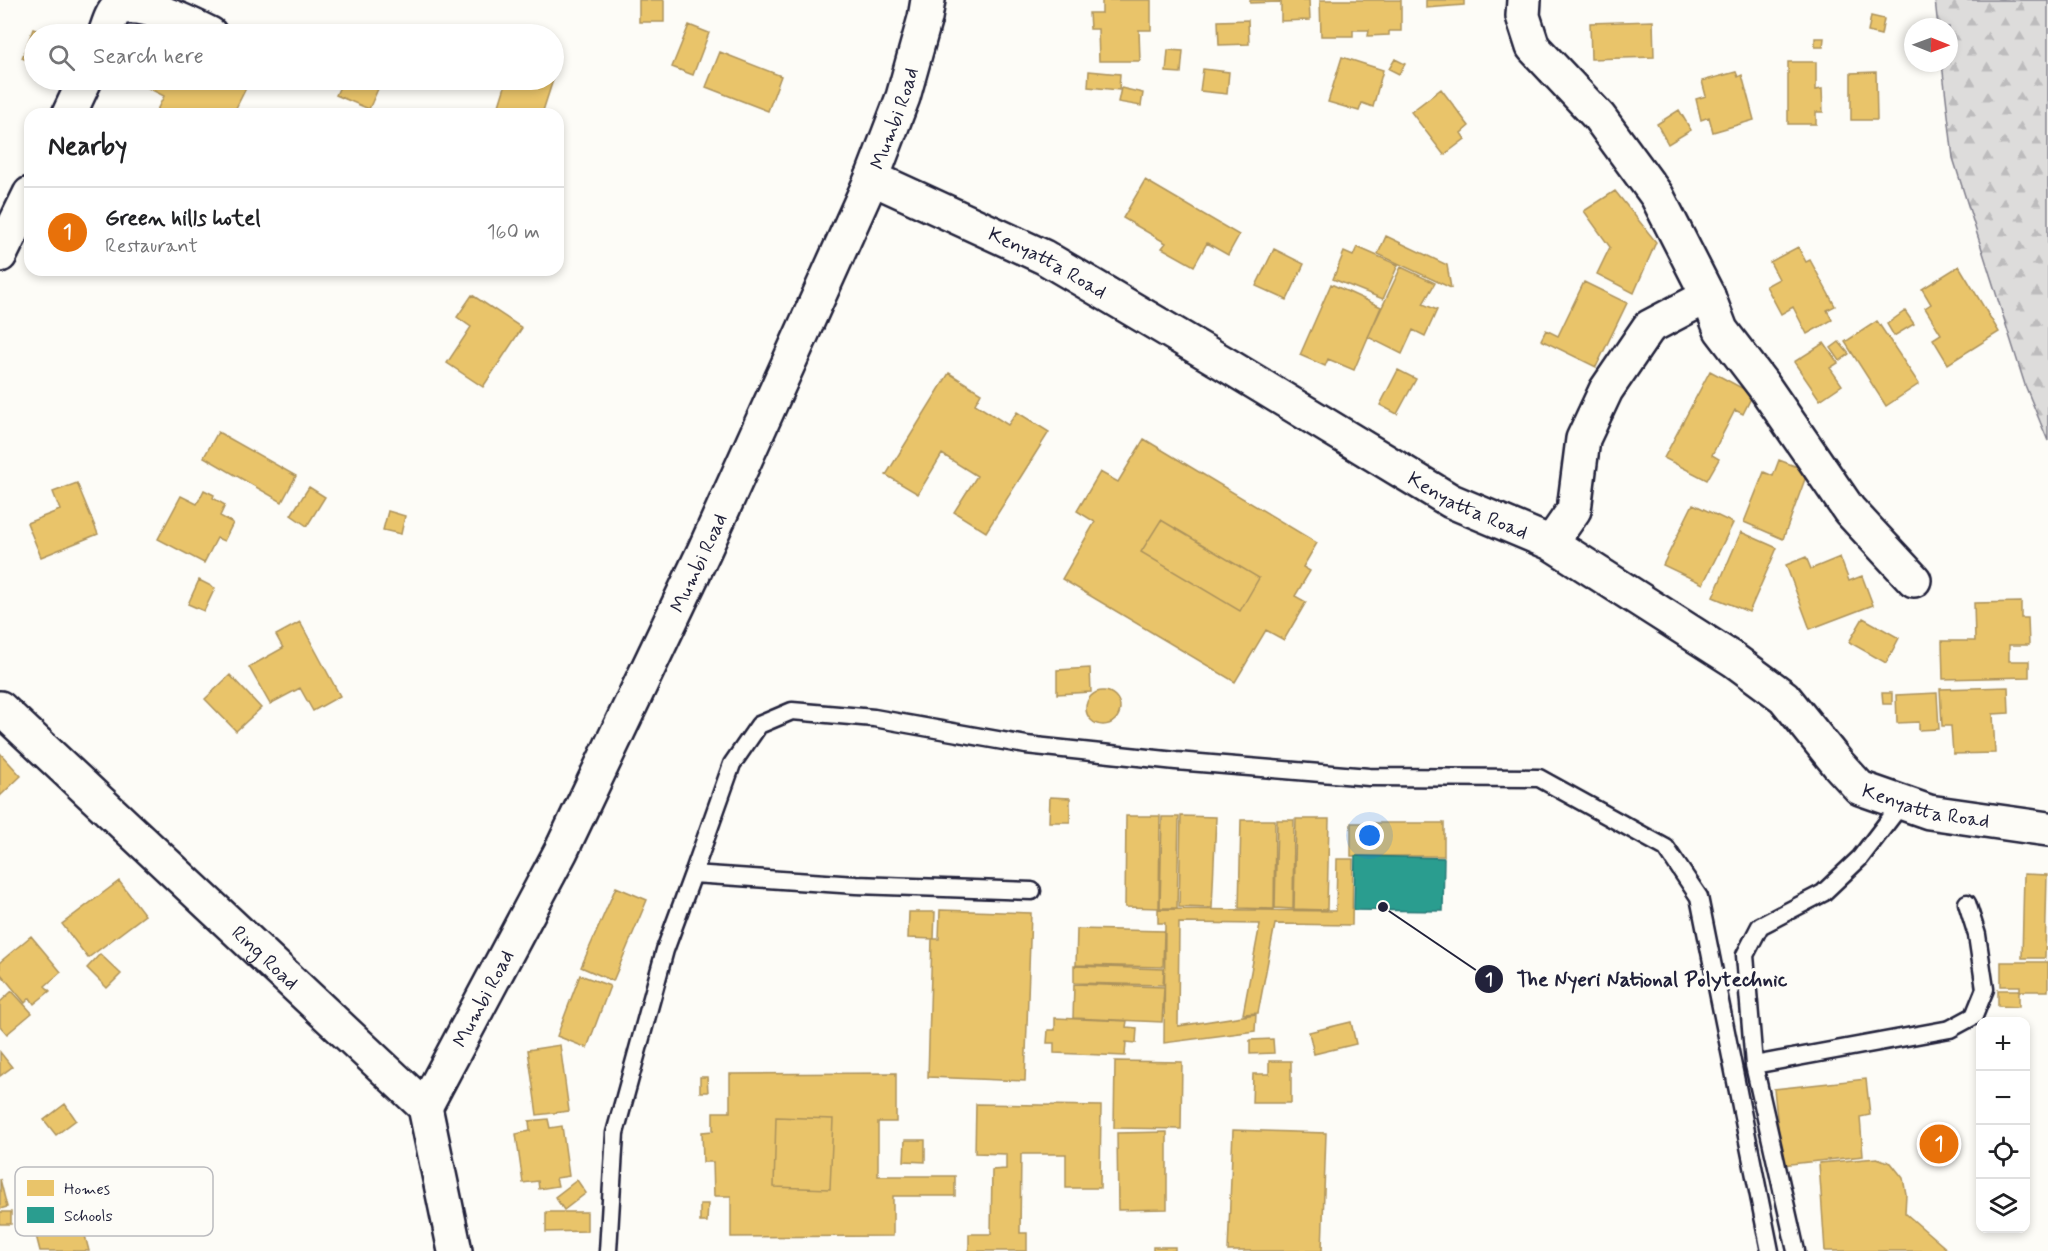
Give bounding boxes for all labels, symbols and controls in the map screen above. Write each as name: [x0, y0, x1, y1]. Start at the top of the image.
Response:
north arrow: [1904, 18, 1958, 72]
search box: [24, 24, 564, 90]
icon: search: [45, 41, 78, 74]
text: Search here: [93, 43, 204, 71]
street label: Mumbi Road: [865, 65, 926, 174]
text: Nearby: [48, 130, 127, 164]
text: Green hills hotel: [105, 205, 261, 233]
text: 1: [63, 219, 72, 246]
text: 160 m: [487, 219, 540, 246]
street label: Kenyatta Road: [984, 221, 1111, 306]
text: Restaurant: [105, 233, 198, 260]
street label: Kenyatta Road: [1402, 466, 1532, 547]
street label: Mumbi Road: [665, 510, 734, 617]
street label: Kenyatta Road: [1858, 778, 1991, 835]
your location: [1355, 821, 1384, 850]
street label: Ring Road: [225, 920, 304, 996]
street label: Mumbi Road: [447, 946, 521, 1052]
callout: The Nyeri National Polytechnic: [1474, 959, 1800, 998]
text: The Nyeri National Polytechnic: [1517, 966, 1788, 994]
text: 1: [1485, 968, 1493, 992]
map controls: [1976, 1017, 2030, 1233]
button: +: [1976, 1017, 2030, 1071]
button: −: [1976, 1071, 2030, 1125]
pin: 1: [1920, 1122, 1958, 1166]
button: locate: [1976, 1125, 2030, 1179]
legend: [15, 1167, 213, 1236]
text: Homes: [64, 1179, 110, 1200]
button: layers: [1976, 1179, 2030, 1233]
text: Schools: [64, 1206, 113, 1227]

